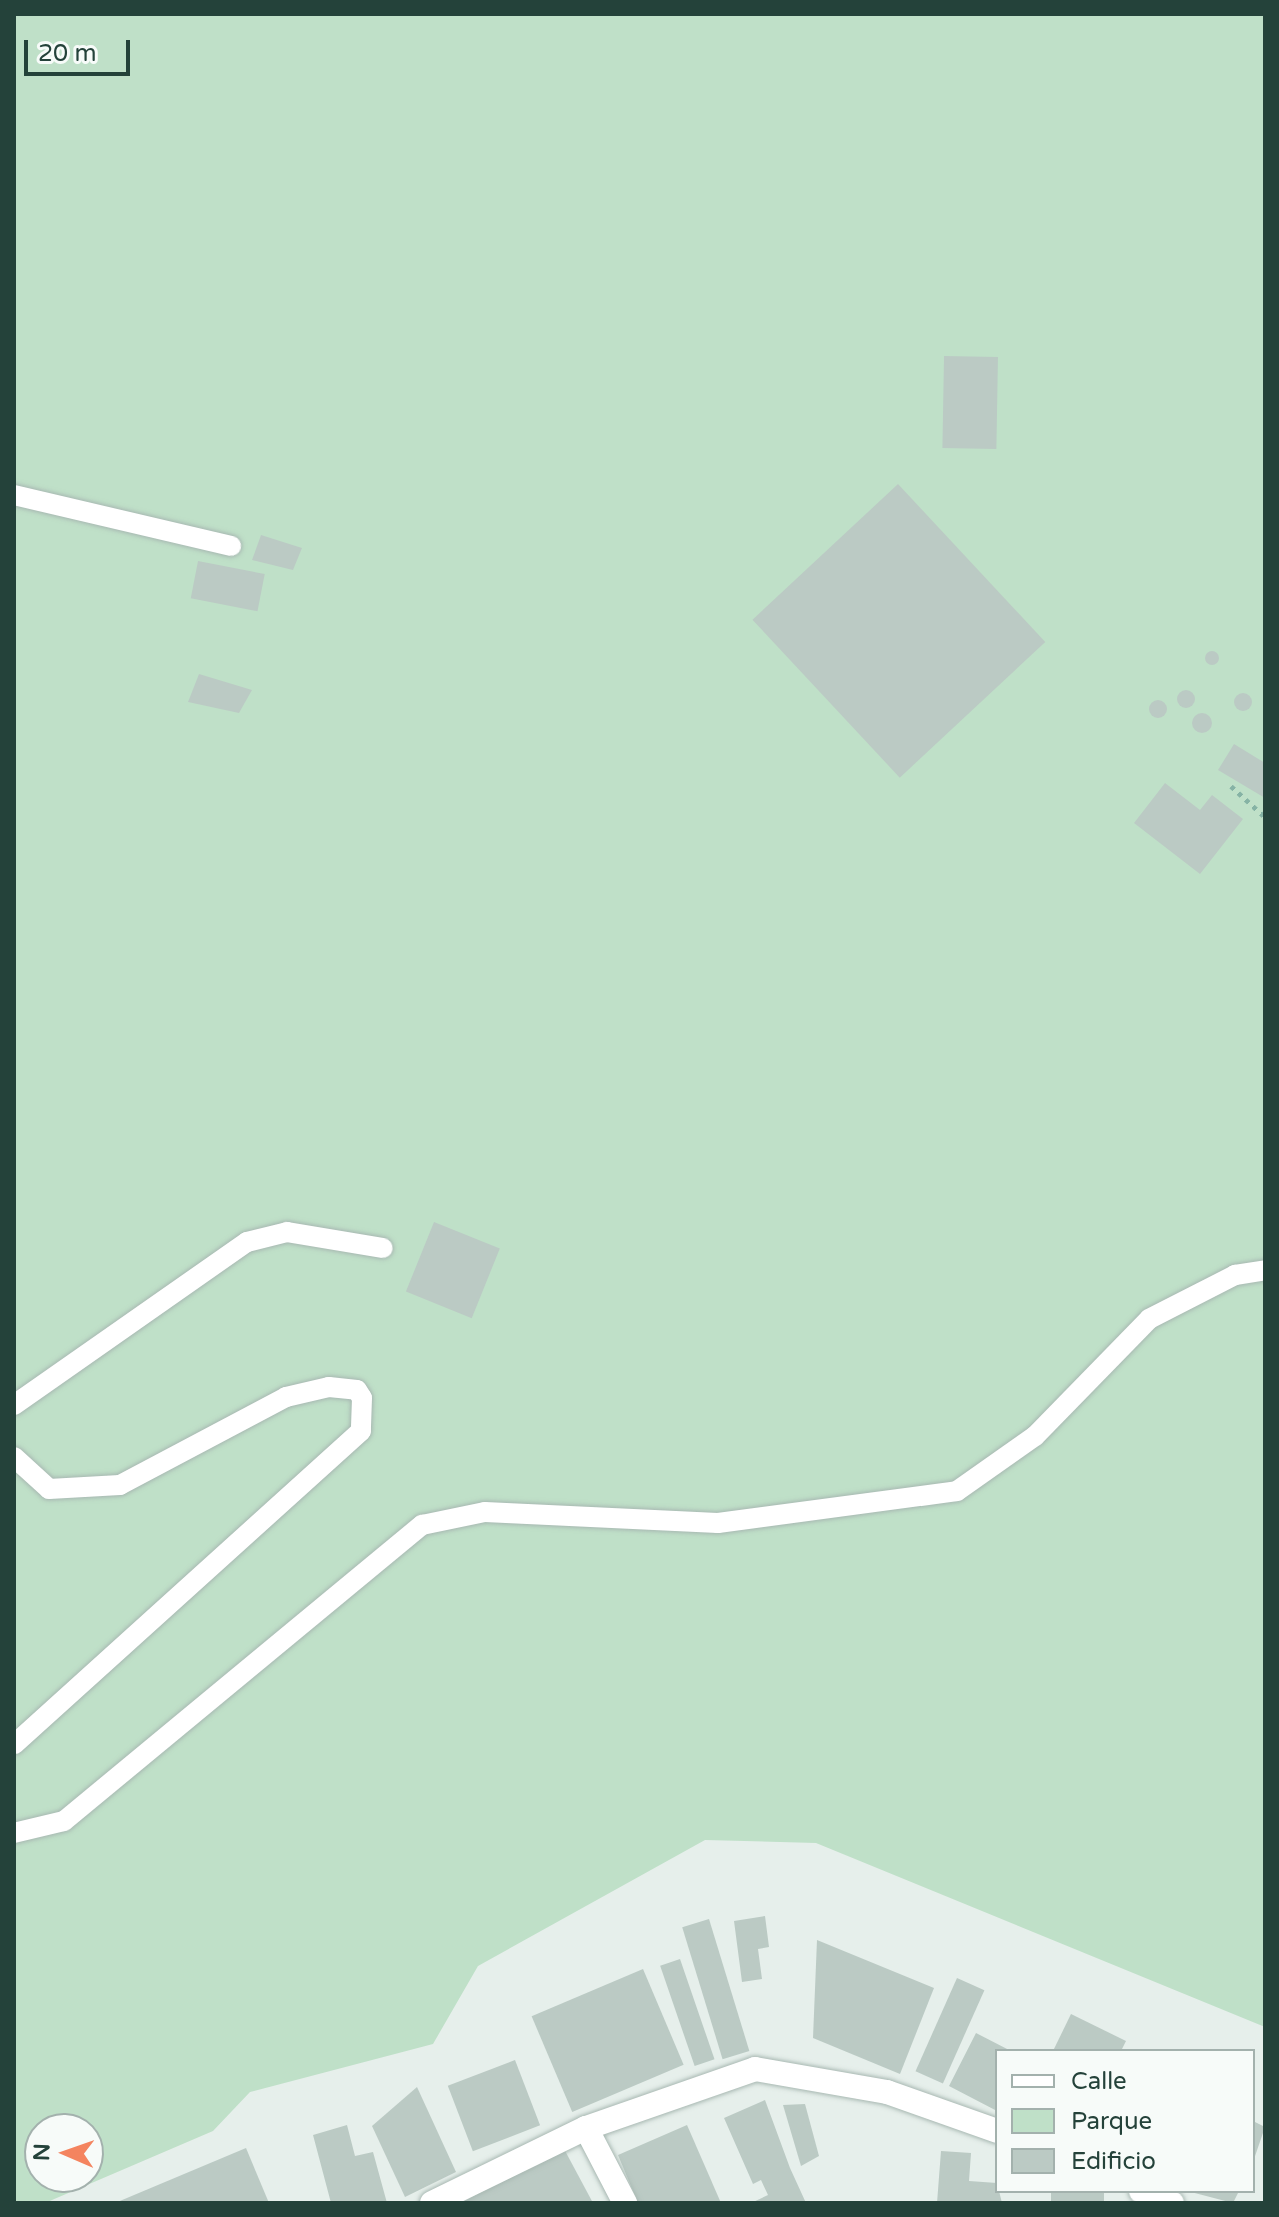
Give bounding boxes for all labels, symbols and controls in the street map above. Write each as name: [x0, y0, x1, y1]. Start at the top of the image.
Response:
scale bar: [28, 24, 134, 74]
text: 20 m: [38, 39, 96, 68]
legend: [995, 2049, 1255, 2193]
text: Calle: [1071, 2067, 1127, 2096]
text: Parque: [1071, 2107, 1152, 2136]
north arrow: [24, 2113, 104, 2193]
text: N: [29, 2143, 55, 2162]
text: Edificio: [1071, 2147, 1156, 2176]

